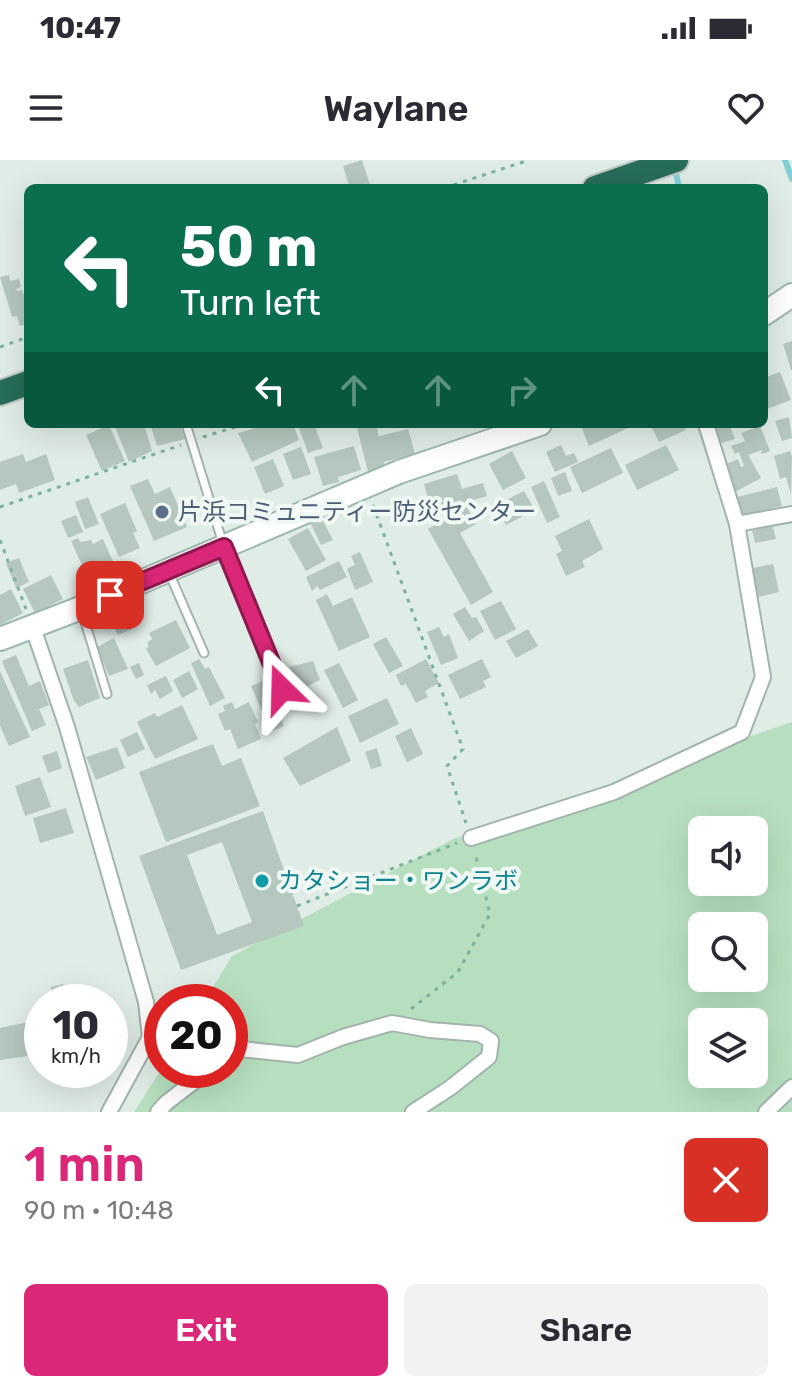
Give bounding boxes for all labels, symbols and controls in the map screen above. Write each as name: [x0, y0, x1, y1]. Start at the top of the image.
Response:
text: 10:47: [40, 10, 121, 46]
icon: menu: [24, 86, 68, 130]
icon: heart: [724, 86, 768, 130]
text: Waylane: [324, 87, 468, 130]
text: 50 m: [180, 214, 317, 280]
icon: left: [48, 216, 152, 320]
text: Turn left: [180, 281, 321, 324]
icon: left: [248, 368, 292, 412]
icon: ahead: [332, 368, 376, 412]
icon: ahead: [416, 368, 460, 412]
icon: right: [500, 368, 544, 412]
place label: 片浜コミュニティー防災センター: [178, 498, 537, 526]
marker: 片浜コミュニティー防災センター: [153, 503, 171, 521]
pin: [76, 561, 144, 629]
icon: arrive: [88, 573, 132, 617]
position arrow: [240, 647, 324, 731]
map controls: [688, 816, 768, 1088]
button: sound: [688, 816, 768, 896]
place label: カタショー・ワンラボ: [278, 867, 518, 895]
marker: カタショー・ワンラボ: [253, 872, 271, 890]
button: search: [688, 912, 768, 992]
speed limit sign: 20: [144, 984, 248, 1088]
text: 10: [52, 1002, 100, 1049]
button: layers: [688, 1008, 768, 1088]
text: km/h: [51, 1044, 101, 1068]
text: 1 min: [24, 1136, 145, 1193]
button: close: [684, 1138, 768, 1222]
text: 90 m · 10:48: [24, 1195, 174, 1226]
button: Exit: [24, 1284, 388, 1376]
button: Share: [404, 1284, 768, 1376]

